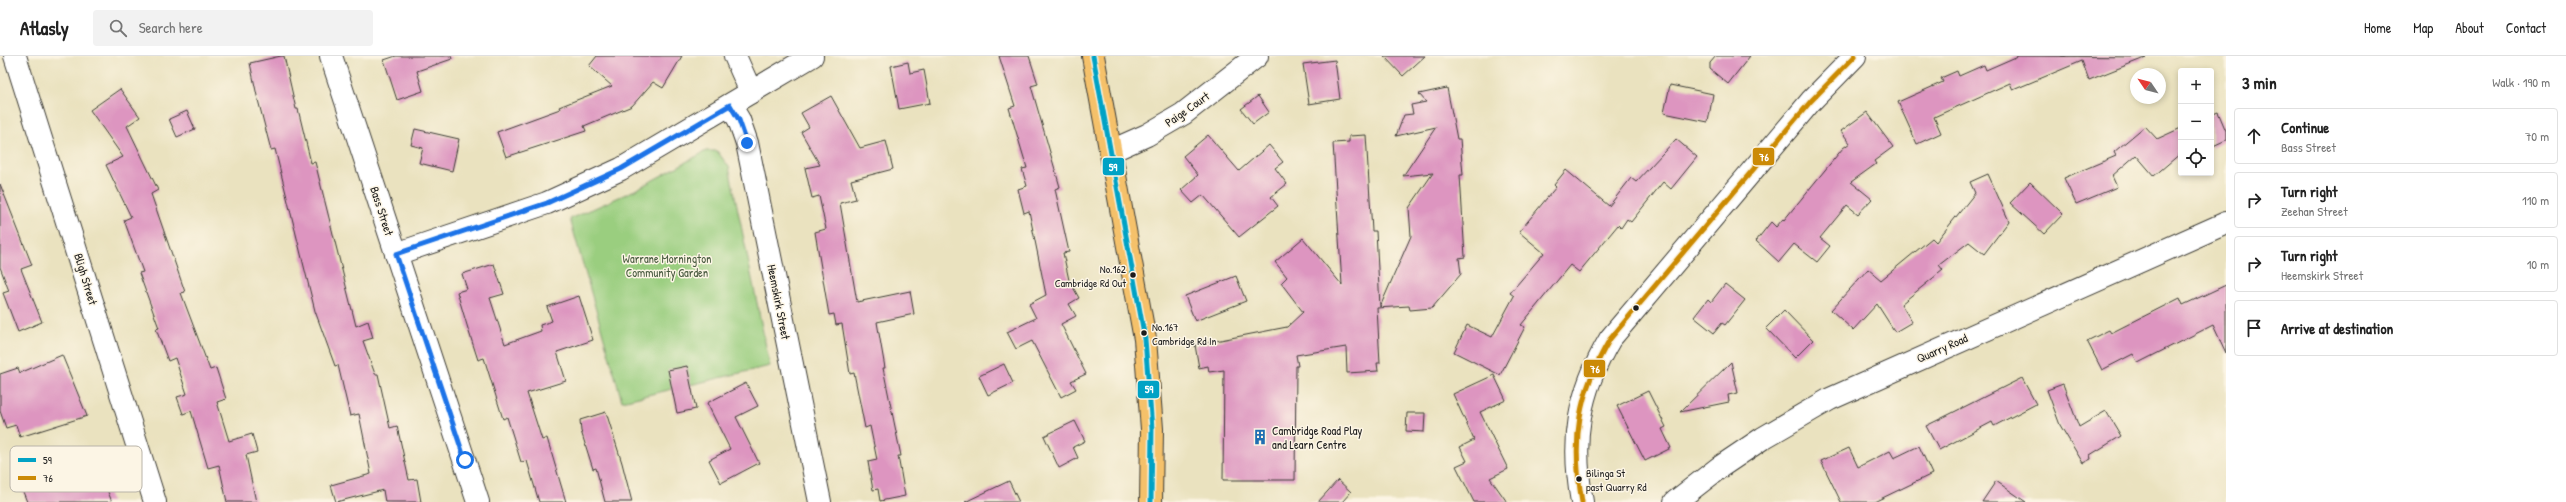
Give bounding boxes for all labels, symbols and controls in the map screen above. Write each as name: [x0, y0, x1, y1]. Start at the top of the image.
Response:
search box: [93, 10, 373, 46]
text: Atlasly: [20, 15, 69, 41]
icon: search: [107, 17, 129, 39]
text: Search here: [139, 17, 203, 38]
text: Home: [2364, 18, 2391, 37]
text: Map: [2413, 18, 2433, 37]
text: About: [2455, 18, 2484, 37]
text: Contact: [2506, 18, 2546, 37]
north arrow: [2130, 68, 2166, 104]
map controls: [2178, 68, 2214, 176]
button: +: [2178, 68, 2214, 104]
text: 3 min: [2242, 71, 2277, 94]
text: Walk · 190 m: [2492, 73, 2550, 91]
street label: Paige Court: [1161, 87, 1213, 131]
button: −: [2178, 104, 2214, 140]
text: Continue: [2281, 117, 2329, 138]
icon: ahead: [2243, 125, 2265, 147]
text: 70 m: [2525, 127, 2549, 145]
route end: [738, 134, 756, 152]
text: Bass Street: [2281, 138, 2336, 156]
button: locate: [2178, 140, 2214, 176]
line badge: 76: [1752, 147, 1775, 166]
text: 76: [1758, 150, 1770, 164]
line badge: 59: [1102, 157, 1125, 176]
text: 59: [1109, 160, 1117, 174]
text: Turn right: [2281, 181, 2337, 202]
street label: Bass Street: [366, 184, 398, 239]
icon: right: [2243, 189, 2265, 211]
text: 110 m: [2522, 191, 2549, 209]
text: Zeehan Street: [2281, 202, 2348, 220]
text: Turn right: [2281, 245, 2337, 266]
park label: Warrane Mornington Community Garden: [623, 250, 711, 281]
street label: Bligh Street: [70, 251, 102, 308]
icon: right: [2243, 253, 2265, 275]
text: 10 m: [2527, 255, 2549, 273]
place label: No.162 Cambridge Rd Out: [1055, 262, 1126, 290]
street label: Heemskirk Street: [763, 263, 795, 342]
text: Heemskirk Street: [2281, 266, 2363, 284]
marker: No.162 Cambridge Rd Out: [1128, 270, 1138, 280]
unlabelled marker: [1631, 303, 1641, 313]
icon: arrive: [2243, 317, 2265, 339]
text: Arrive at destination: [2281, 318, 2393, 339]
place label: No.167 Cambridge Rd In: [1152, 320, 1217, 348]
marker: No.167 Cambridge Rd In: [1139, 328, 1149, 338]
street label: Quarry Road: [1914, 329, 1970, 367]
line badge: 76: [1583, 359, 1606, 378]
text: 76: [1589, 362, 1601, 376]
line badge: 59: [1137, 380, 1160, 399]
text: 59: [1145, 382, 1153, 396]
place label: Cambridge Road Play and Learn Centre: [1272, 422, 1362, 453]
building icon: Cambridge Road Play and Learn Centre: [1251, 428, 1269, 446]
legend: [10, 446, 142, 492]
route start: [456, 451, 474, 469]
text: 59: [43, 453, 52, 467]
place label: Bilinga St past Quarry Rd: [1586, 466, 1647, 494]
text: 76: [43, 471, 53, 485]
marker: Bilinga St past Quarry Rd: [1574, 474, 1584, 484]

